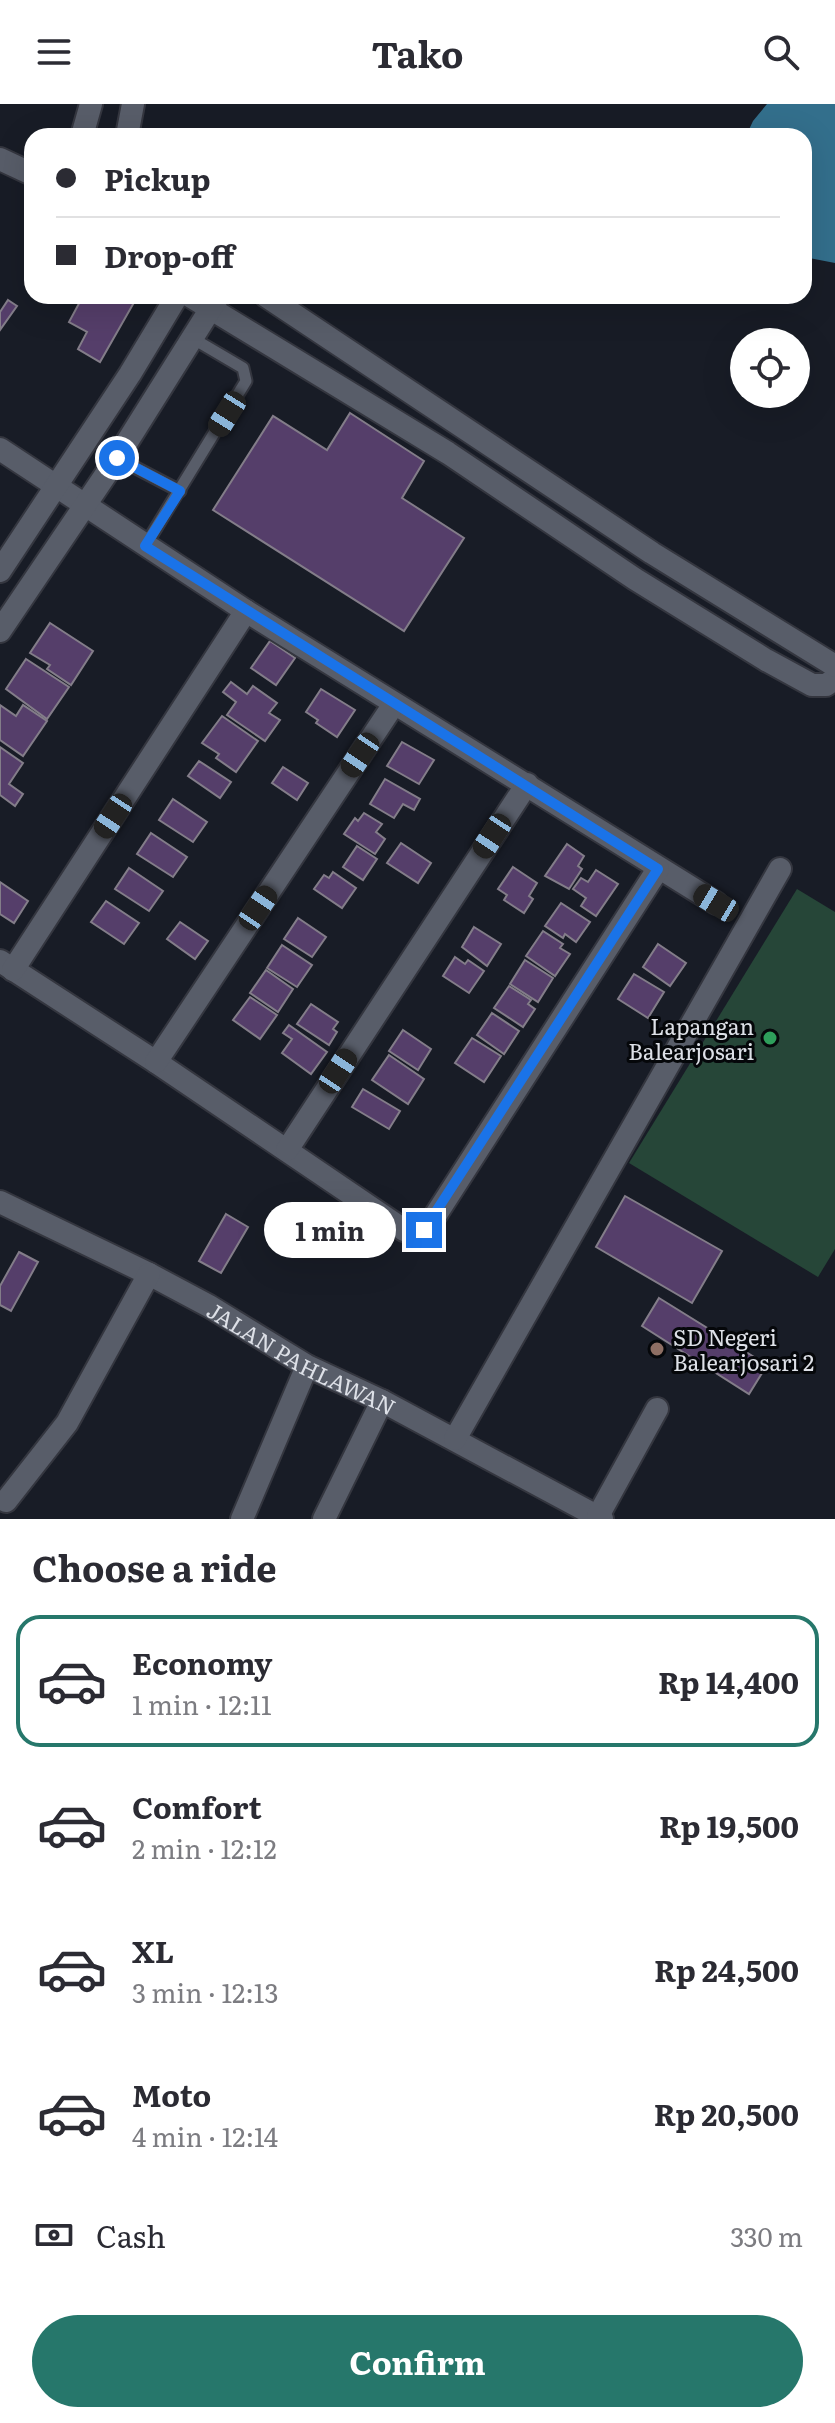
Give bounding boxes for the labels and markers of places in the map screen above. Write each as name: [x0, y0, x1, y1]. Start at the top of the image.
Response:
place label: Lapangan Balearjosari: [628, 1009, 754, 1067]
marker: Lapangan Balearjosari: [761, 1029, 779, 1047]
place label: SD Negeri Balearjosari 2: [673, 1320, 814, 1378]
marker: SD Negeri Balearjosari 2: [648, 1340, 666, 1358]

